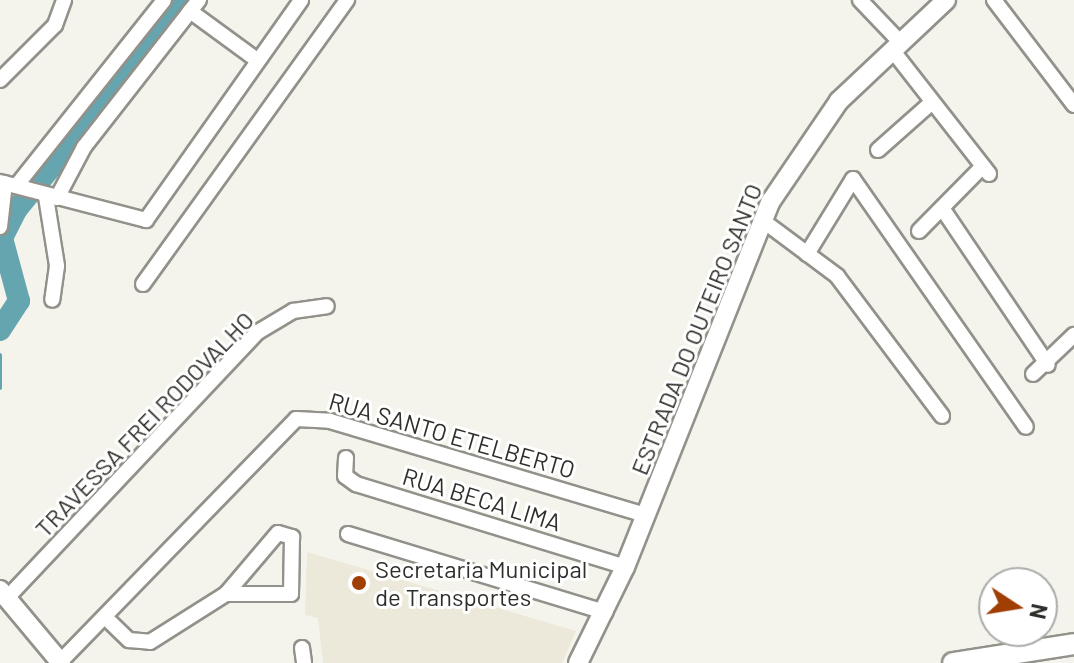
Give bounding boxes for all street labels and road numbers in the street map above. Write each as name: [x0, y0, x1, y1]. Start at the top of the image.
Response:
street label: ESTRADA DO OUTEIRO SANTO: [624, 179, 768, 479]
street label: TRAVESSA FREI RODOVALHO: [29, 305, 259, 543]
street label: RUA SANTO ETELBERTO: [326, 386, 578, 484]
street label: RUA BECA LIMA: [399, 461, 565, 537]

